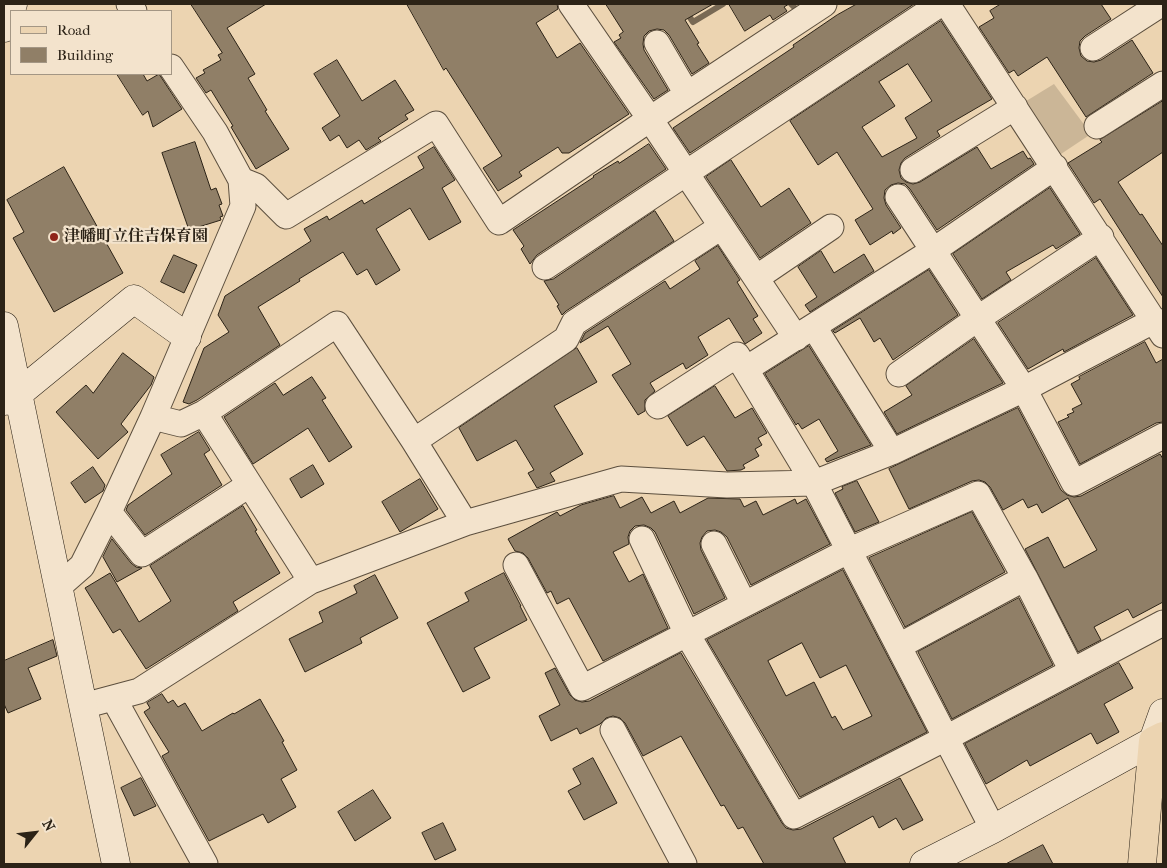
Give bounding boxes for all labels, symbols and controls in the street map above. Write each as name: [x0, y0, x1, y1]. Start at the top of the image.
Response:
legend: [10, 10, 172, 75]
text: Road: [57, 21, 90, 39]
text: Building: [57, 46, 113, 64]
place label: 津幡町立住吉保育園: [64, 227, 208, 247]
marker: 津幡町立住吉保育園: [48, 231, 60, 243]
north arrow: [10, 808, 60, 858]
text: N: [39, 817, 59, 834]

